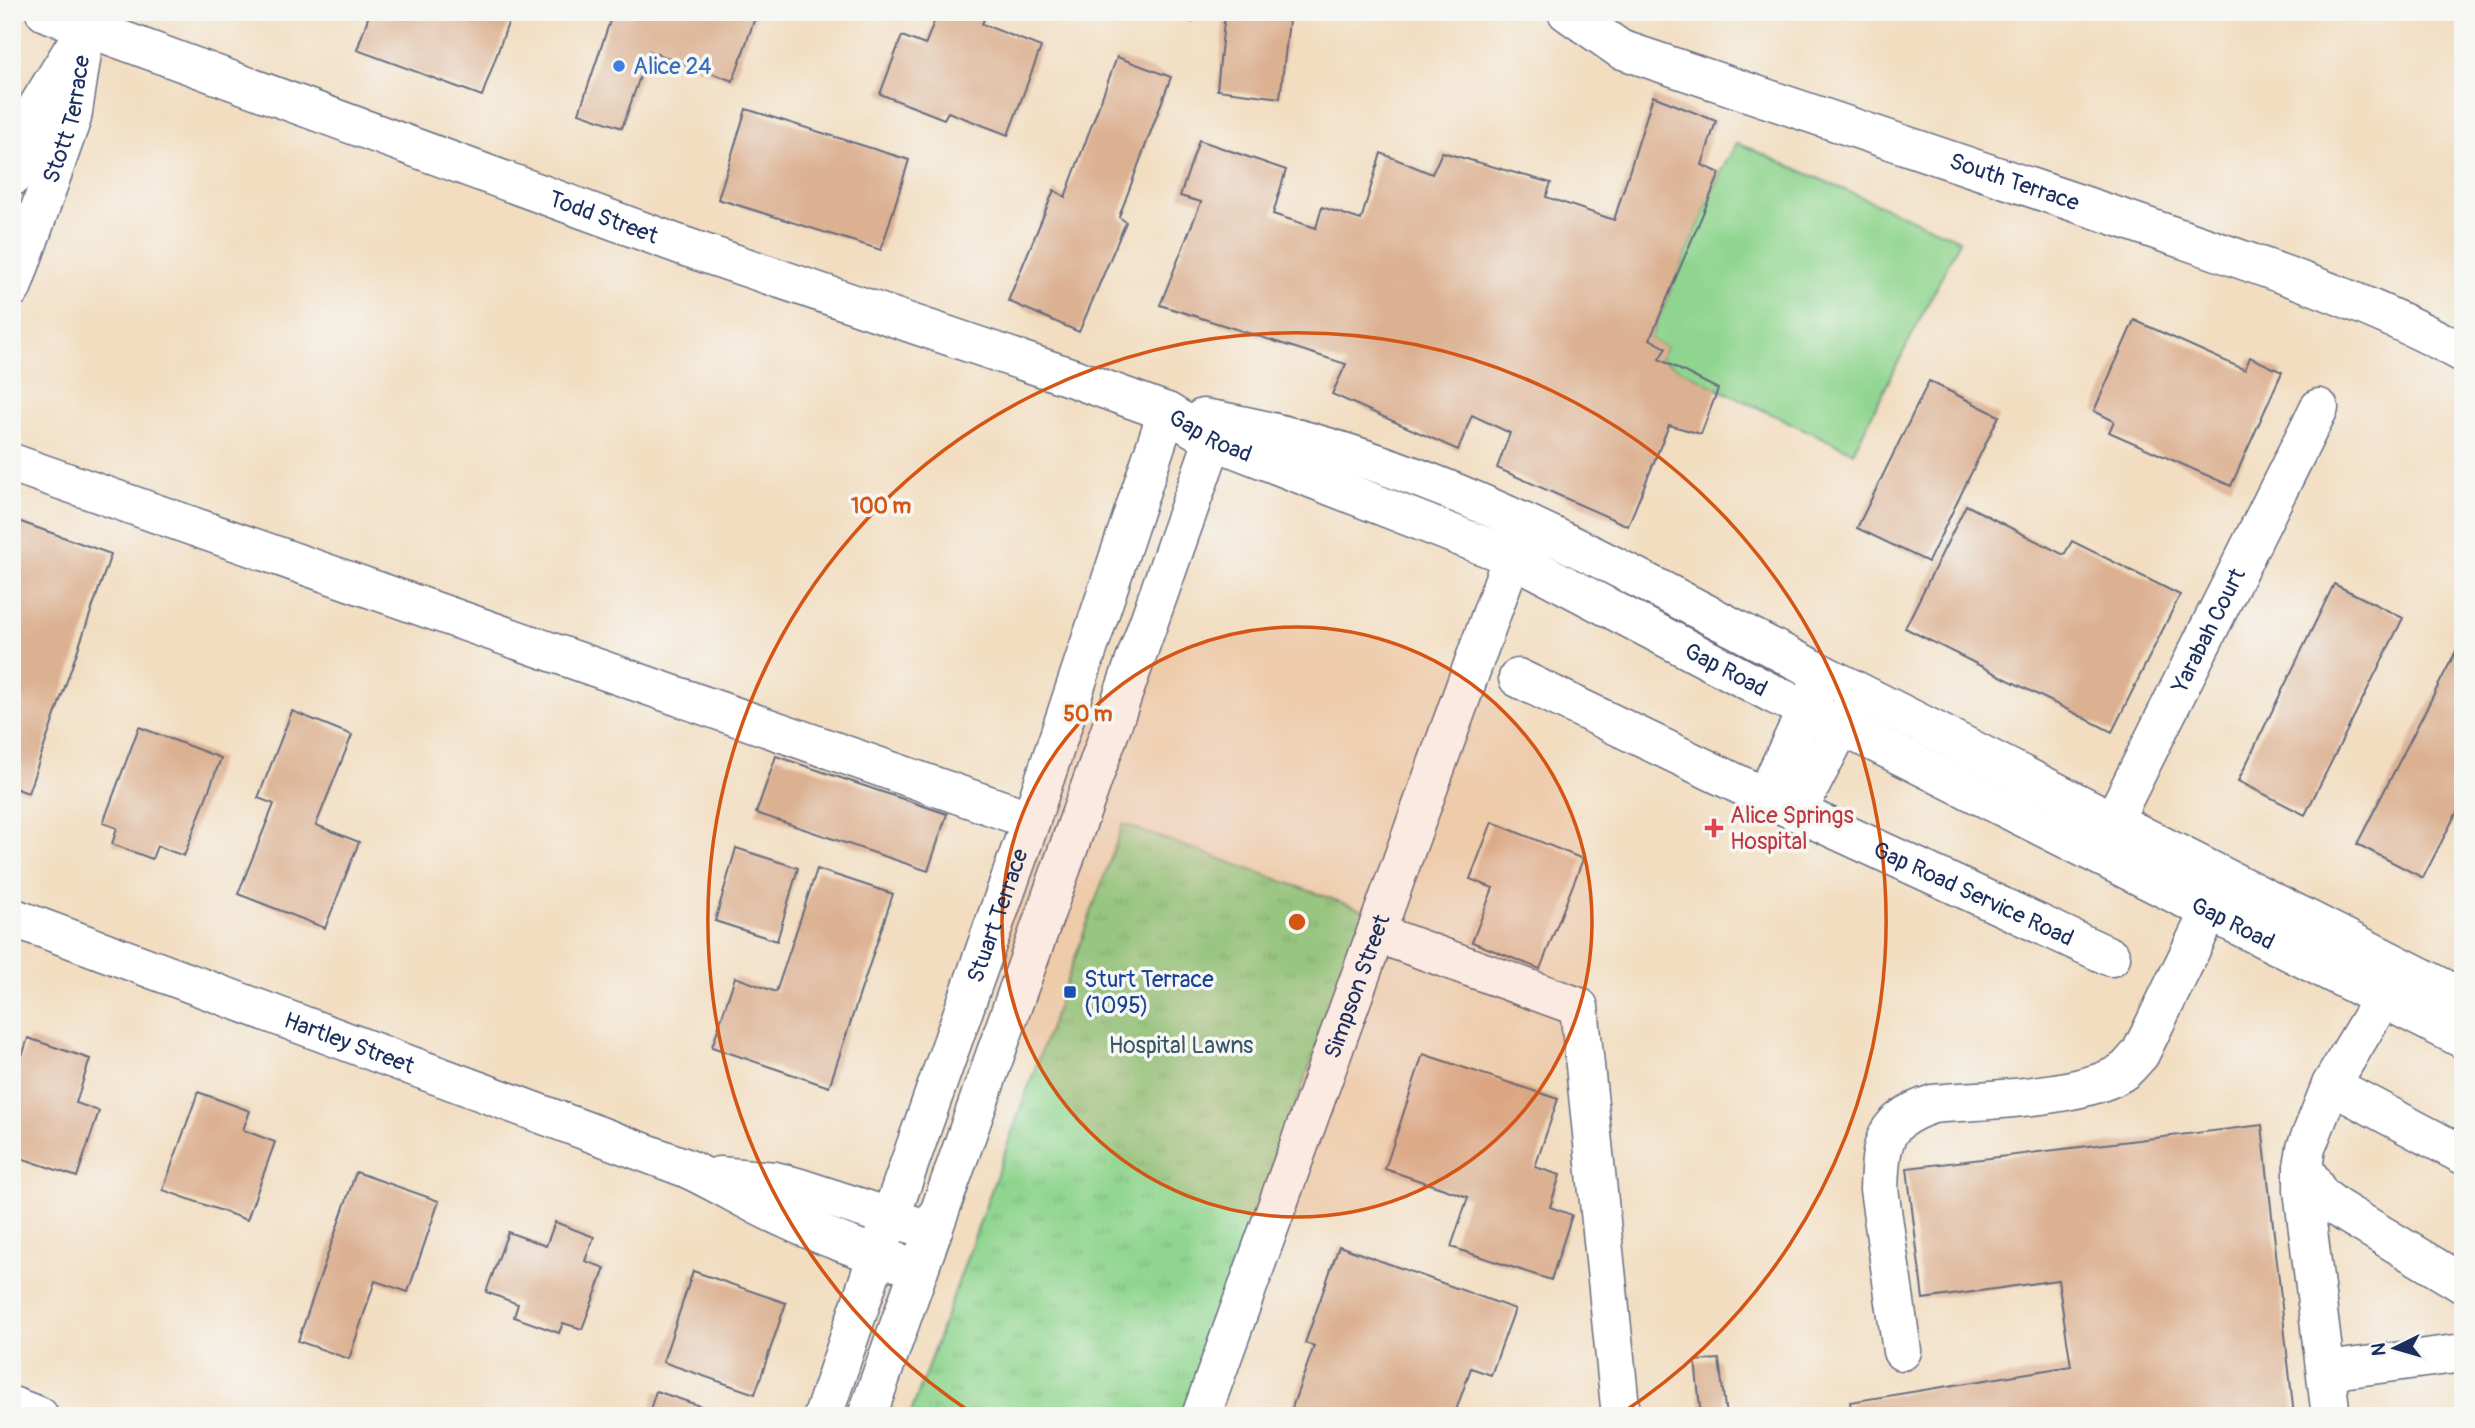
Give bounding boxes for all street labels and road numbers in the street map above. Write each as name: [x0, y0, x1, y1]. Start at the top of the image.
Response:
street label: Stott Terrace: [36, 52, 96, 187]
street label: South Terrace: [1946, 146, 2084, 217]
street label: Todd Street: [545, 184, 663, 250]
street label: Gap Road: [1164, 402, 1256, 468]
street label: Yarabah Court: [2164, 562, 2252, 698]
street label: Gap Road: [1680, 636, 1772, 703]
street label: Gap Road Service Road: [1869, 835, 2078, 952]
street label: Stuart Terrace: [960, 844, 1035, 986]
street label: Gap Road: [2187, 890, 2280, 956]
street label: Simpson Street: [1317, 910, 1396, 1062]
street label: Hartley Street: [280, 1005, 419, 1080]

